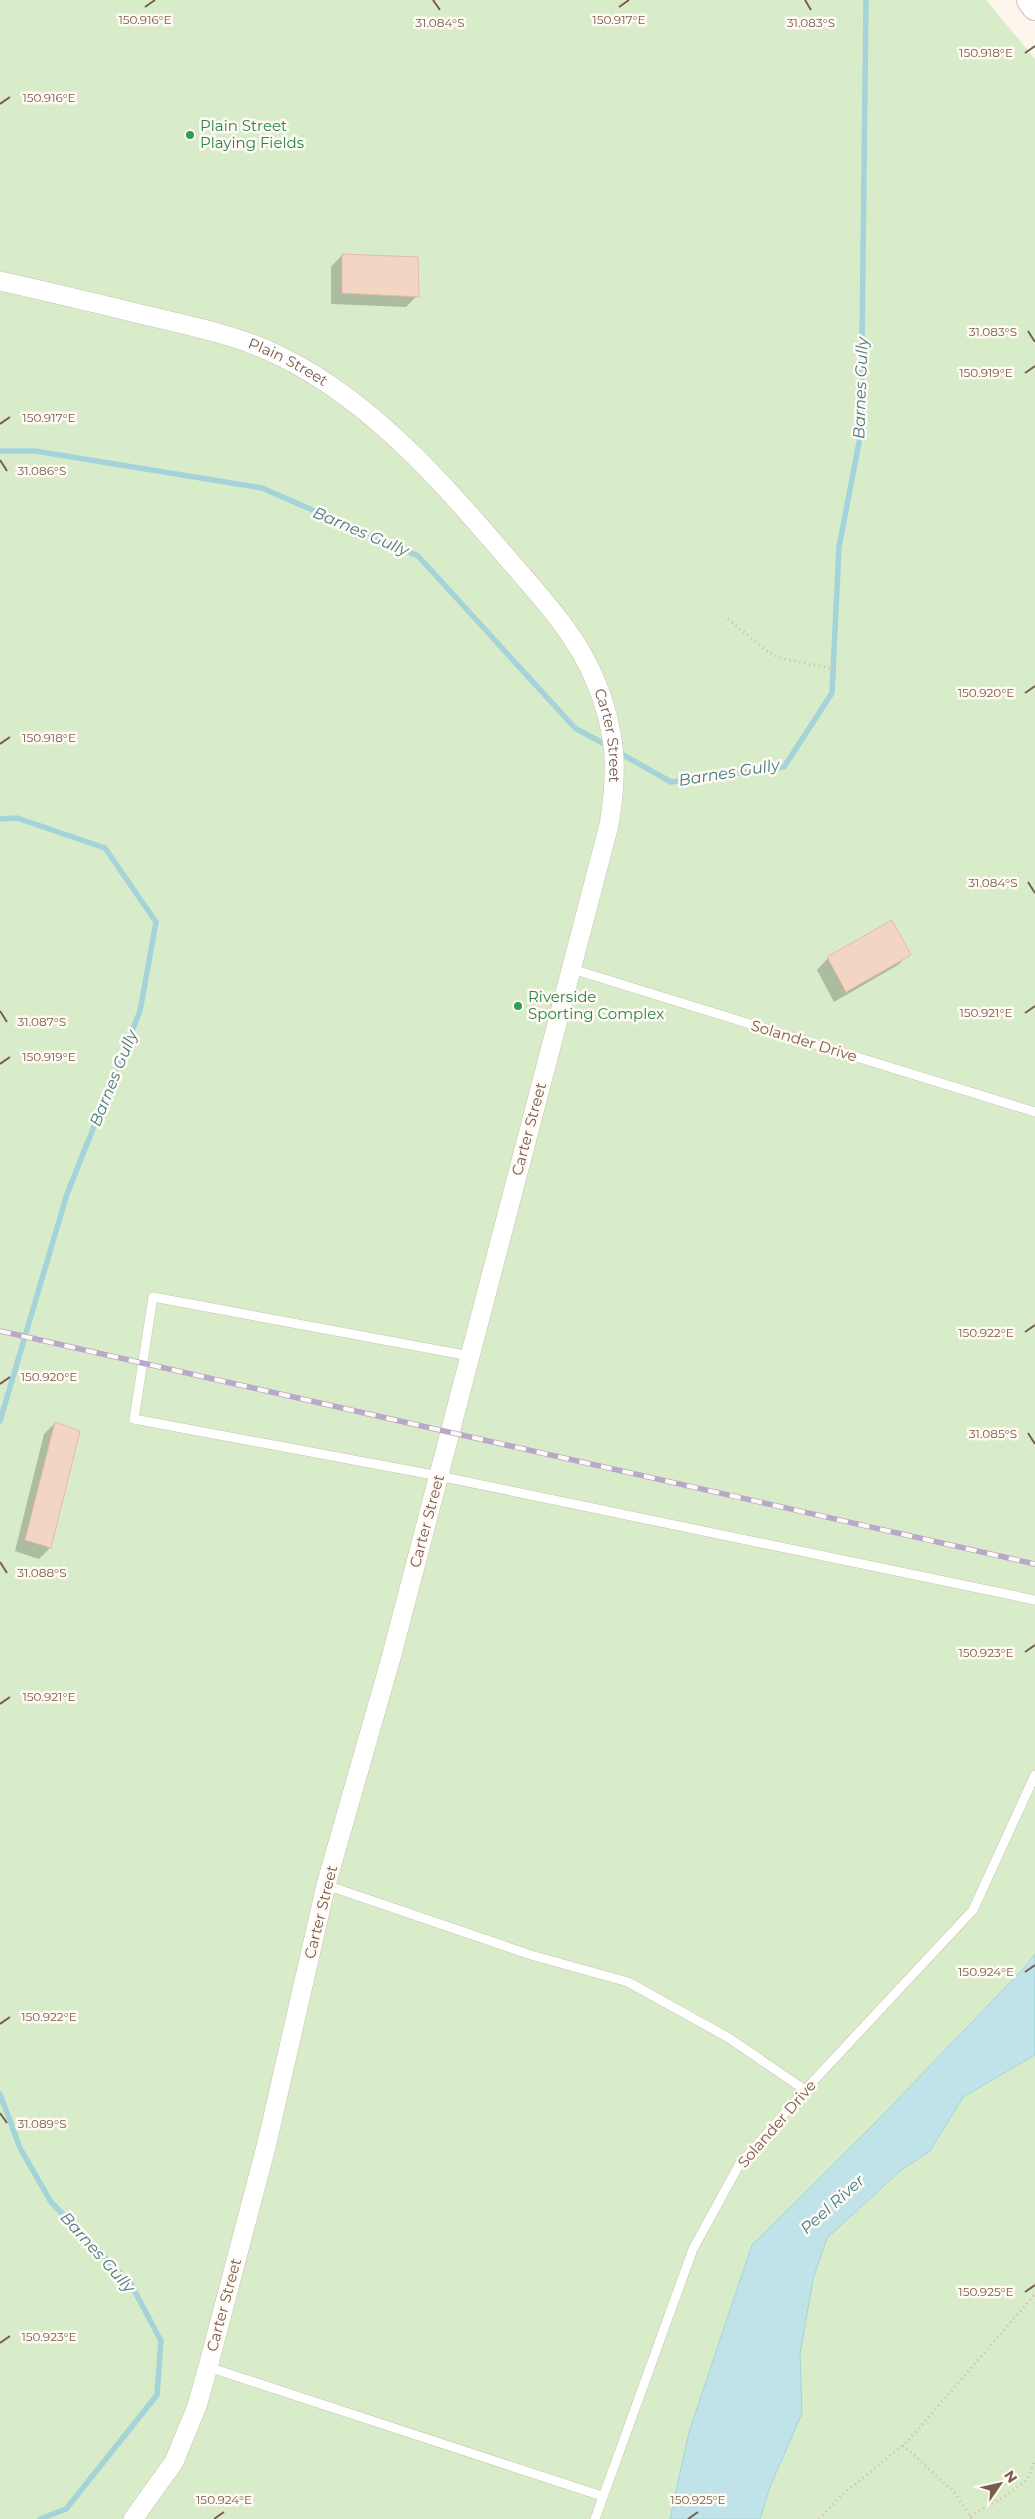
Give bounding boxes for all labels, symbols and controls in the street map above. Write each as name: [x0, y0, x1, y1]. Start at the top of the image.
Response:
text: 150.916°E: [118, 12, 172, 27]
text: 150.917°E: [592, 12, 646, 27]
text: 31.084°S: [415, 15, 465, 30]
text: 31.083°S: [787, 15, 835, 30]
text: 150.918°E: [959, 45, 1013, 60]
text: 150.916°E: [22, 90, 76, 105]
place label: Plain Street Playing Fields: [200, 116, 304, 152]
marker: Plain Street Playing Fields: [184, 129, 196, 141]
text: 31.083°S: [969, 324, 1017, 339]
street label: Plain Street: [246, 333, 332, 390]
water label: Barnes Gully: [849, 335, 872, 439]
text: 150.919°E: [959, 365, 1013, 380]
text: 150.917°E: [22, 410, 76, 425]
text: 31.086°S: [18, 463, 66, 478]
water label: Barnes Gully: [310, 503, 413, 561]
text: 150.920°E: [958, 685, 1014, 700]
street label: Carter Street: [590, 686, 624, 783]
text: 150.918°E: [22, 730, 76, 745]
water label: Barnes Gully: [677, 755, 782, 790]
text: 31.084°S: [968, 875, 1018, 890]
place label: Riverside Sporting Complex: [528, 987, 664, 1023]
marker: Riverside Sporting Complex: [512, 1000, 524, 1012]
text: 150.921°E: [960, 1005, 1013, 1020]
text: 31.087°S: [18, 1014, 66, 1029]
street label: Solander Drive: [749, 1015, 860, 1066]
water label: Barnes Gully: [86, 1026, 142, 1129]
text: 150.919°E: [22, 1049, 76, 1064]
street label: Carter Street: [507, 1080, 550, 1178]
text: 150.922°E: [958, 1325, 1014, 1340]
text: 150.920°E: [21, 1369, 77, 1384]
text: 31.085°S: [969, 1426, 1017, 1441]
street label: Carter Street: [405, 1472, 448, 1570]
text: 31.088°S: [17, 1565, 67, 1580]
text: 150.923°E: [958, 1645, 1014, 1660]
text: 150.921°E: [23, 1689, 76, 1704]
street label: Carter Street: [300, 1863, 341, 1961]
text: 150.924°E: [958, 1964, 1014, 1979]
text: 150.922°E: [21, 2009, 77, 2024]
street label: Solander Drive: [733, 2076, 820, 2171]
text: 31.089°S: [17, 2116, 67, 2131]
water label: Peel River: [796, 2170, 869, 2238]
water label: Barnes Gully: [56, 2208, 140, 2298]
street label: Carter Street: [202, 2256, 245, 2354]
text: 150.925°E: [958, 2284, 1014, 2299]
text: 150.923°E: [21, 2329, 77, 2344]
north arrow: [975, 2459, 1025, 2509]
text: N: [1000, 2467, 1021, 2486]
text: 150.924°E: [196, 2492, 252, 2507]
text: 150.925°E: [670, 2492, 726, 2507]

